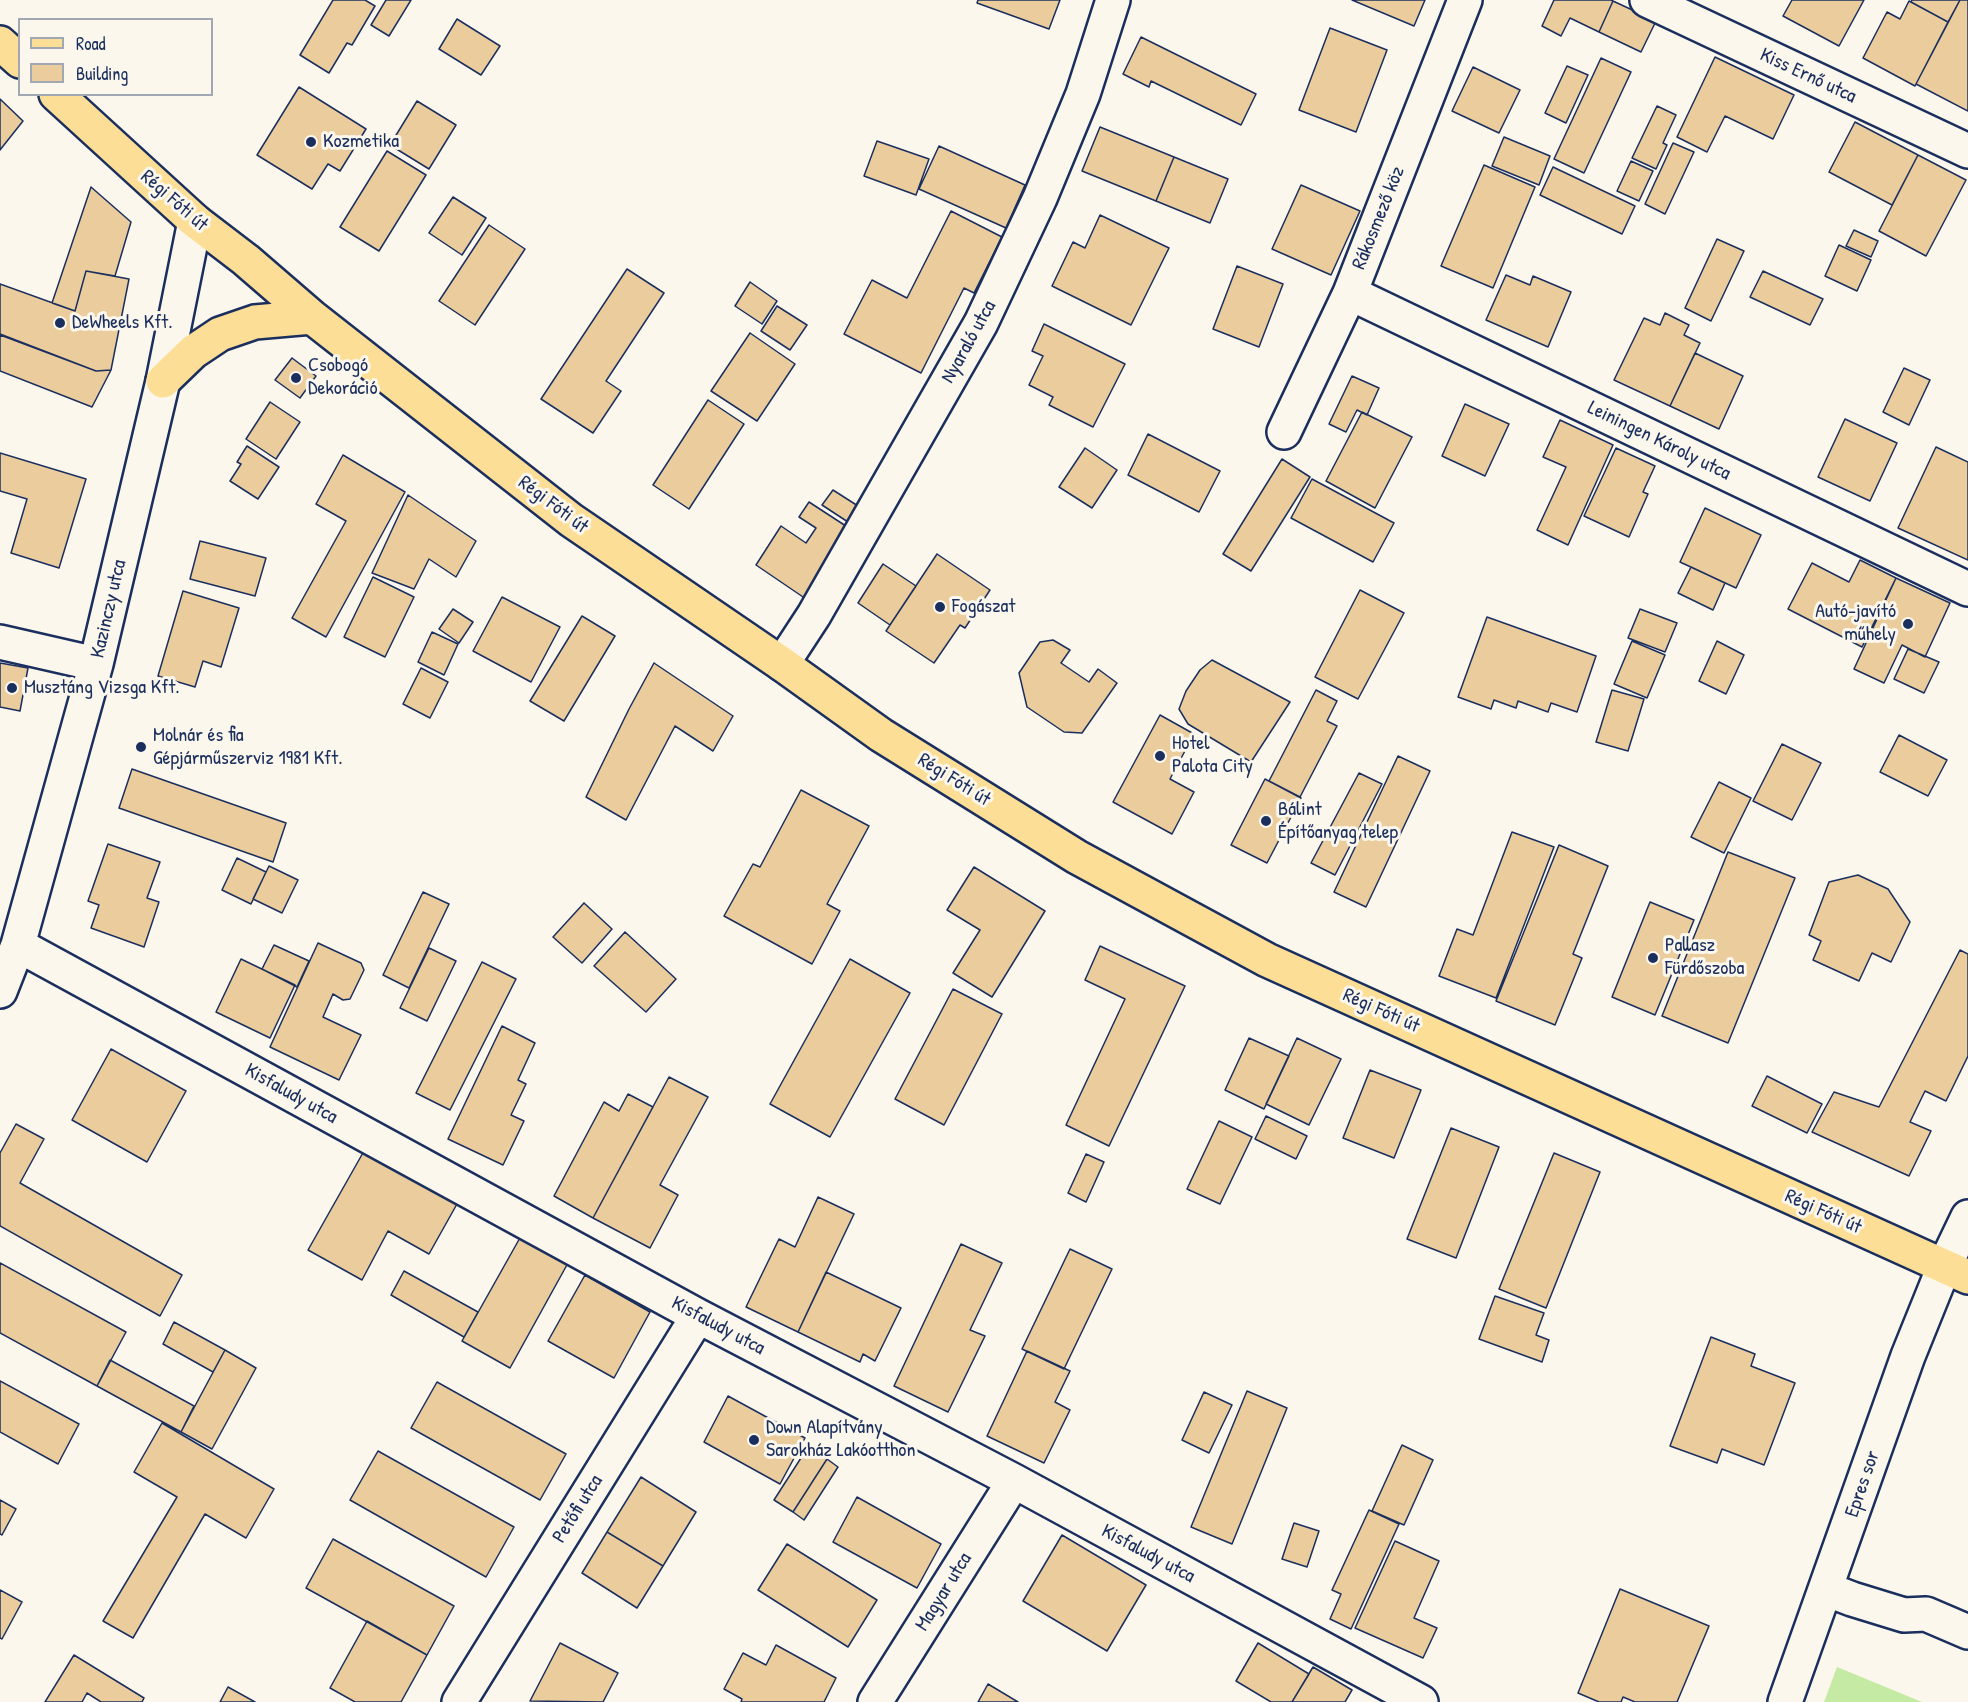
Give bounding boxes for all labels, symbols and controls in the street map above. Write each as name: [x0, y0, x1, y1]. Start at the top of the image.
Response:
legend: [18, 18, 213, 96]
text: Road: [76, 31, 106, 56]
street label: Kiss Ernő utca: [1756, 43, 1860, 109]
text: Building: [76, 61, 128, 86]
place label: Kozmetika: [323, 130, 399, 154]
marker: Kozmetika: [304, 135, 318, 149]
street label: Rákosmező köz: [1348, 163, 1410, 273]
street label: Régi Fóti út: [135, 165, 213, 237]
street label: Nyaraló utca: [936, 296, 1002, 388]
place label: DeWheels Kft.: [72, 311, 173, 335]
marker: DeWheels Kft.: [53, 316, 67, 330]
place label: Csobogó Dekoráció: [308, 354, 378, 401]
marker: Csobogó Dekoráció: [289, 371, 303, 385]
street label: Leiningen Károly utca: [1584, 396, 1734, 486]
street label: Régi Fóti út: [513, 471, 593, 539]
street label: Kazinczy utca: [86, 557, 132, 661]
place label: Fogászat: [952, 595, 1015, 619]
marker: Fogászat: [933, 600, 947, 614]
place label: Autó-javító műhely: [1815, 600, 1896, 647]
marker: Autó-javító műhely: [1901, 617, 1915, 631]
place label: Musztáng Vizsga Kft.: [24, 676, 180, 700]
marker: Musztáng Vizsga Kft.: [5, 681, 19, 695]
place label: Molnár és fia Gépjárműszerviz 1981 Kft.: [153, 724, 342, 771]
place label: Hotel Palota City: [1172, 732, 1253, 779]
marker: Molnár és fia Gépjárműszerviz 1981 Kft.: [134, 740, 148, 754]
street label: Régi Fóti út: [913, 748, 995, 812]
marker: Hotel Palota City: [1153, 749, 1167, 763]
place label: Bálint Építőanyag telep: [1278, 798, 1398, 845]
marker: Bálint Építőanyag telep: [1259, 814, 1273, 828]
place label: Pallasz Fürdőszoba: [1665, 934, 1744, 981]
marker: Pallasz Fürdőszoba: [1646, 951, 1660, 965]
street label: Régi Fóti út: [1339, 983, 1423, 1039]
street label: Kisfaludy utca: [240, 1059, 342, 1129]
street label: Régi Fóti út: [1781, 1184, 1865, 1240]
street label: Kisfaludy utca: [667, 1291, 769, 1361]
place label: Down Alapítvány Sarokház Lakóotthon: [766, 1416, 915, 1463]
marker: Down Alapítvány Sarokház Lakóotthon: [747, 1433, 761, 1447]
street label: Epres sor: [1840, 1448, 1886, 1520]
street label: Petőfi utca: [548, 1471, 608, 1547]
street label: Kisfaludy utca: [1097, 1519, 1199, 1589]
street label: Magyar utca: [911, 1548, 977, 1636]

